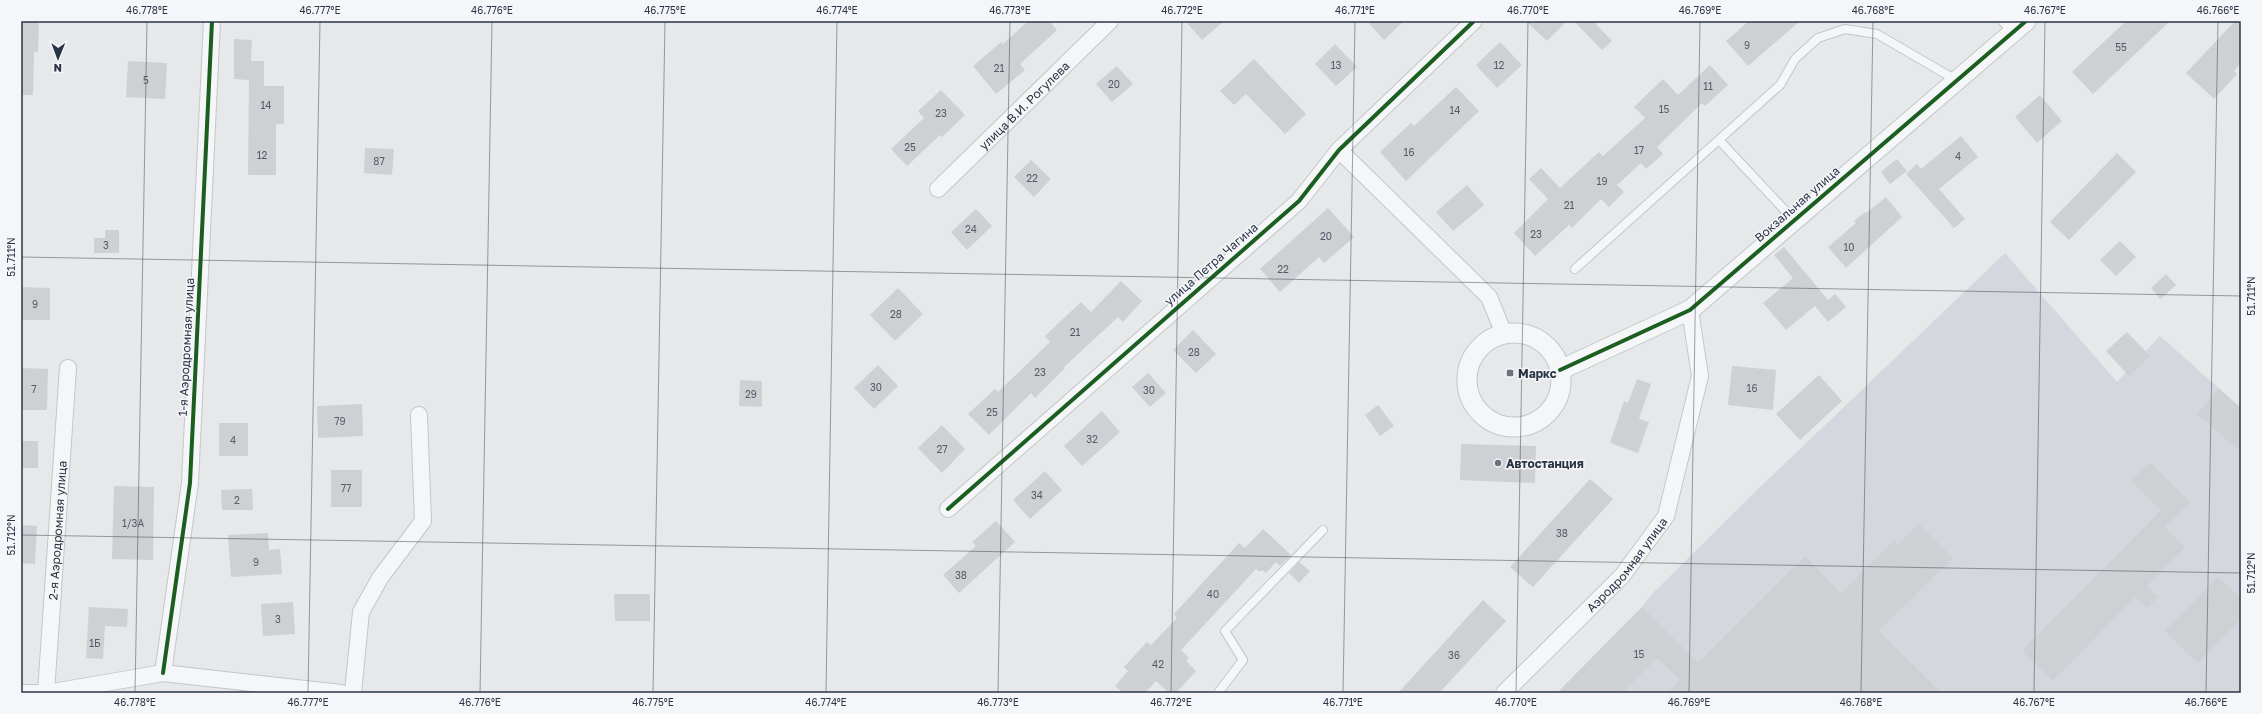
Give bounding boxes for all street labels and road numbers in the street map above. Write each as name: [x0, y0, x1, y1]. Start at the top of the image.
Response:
street label: улица В.И. Рогулева: [976, 58, 1072, 153]
street label: Вокзальная улица: [1752, 163, 1842, 245]
street label: улица Петра Чагина: [1161, 219, 1261, 309]
street label: 1-я Аэродромная улица: [175, 277, 197, 417]
street label: 2-я Аэродромная улица: [45, 460, 69, 601]
street label: Аэродромная улица: [1583, 514, 1670, 615]

